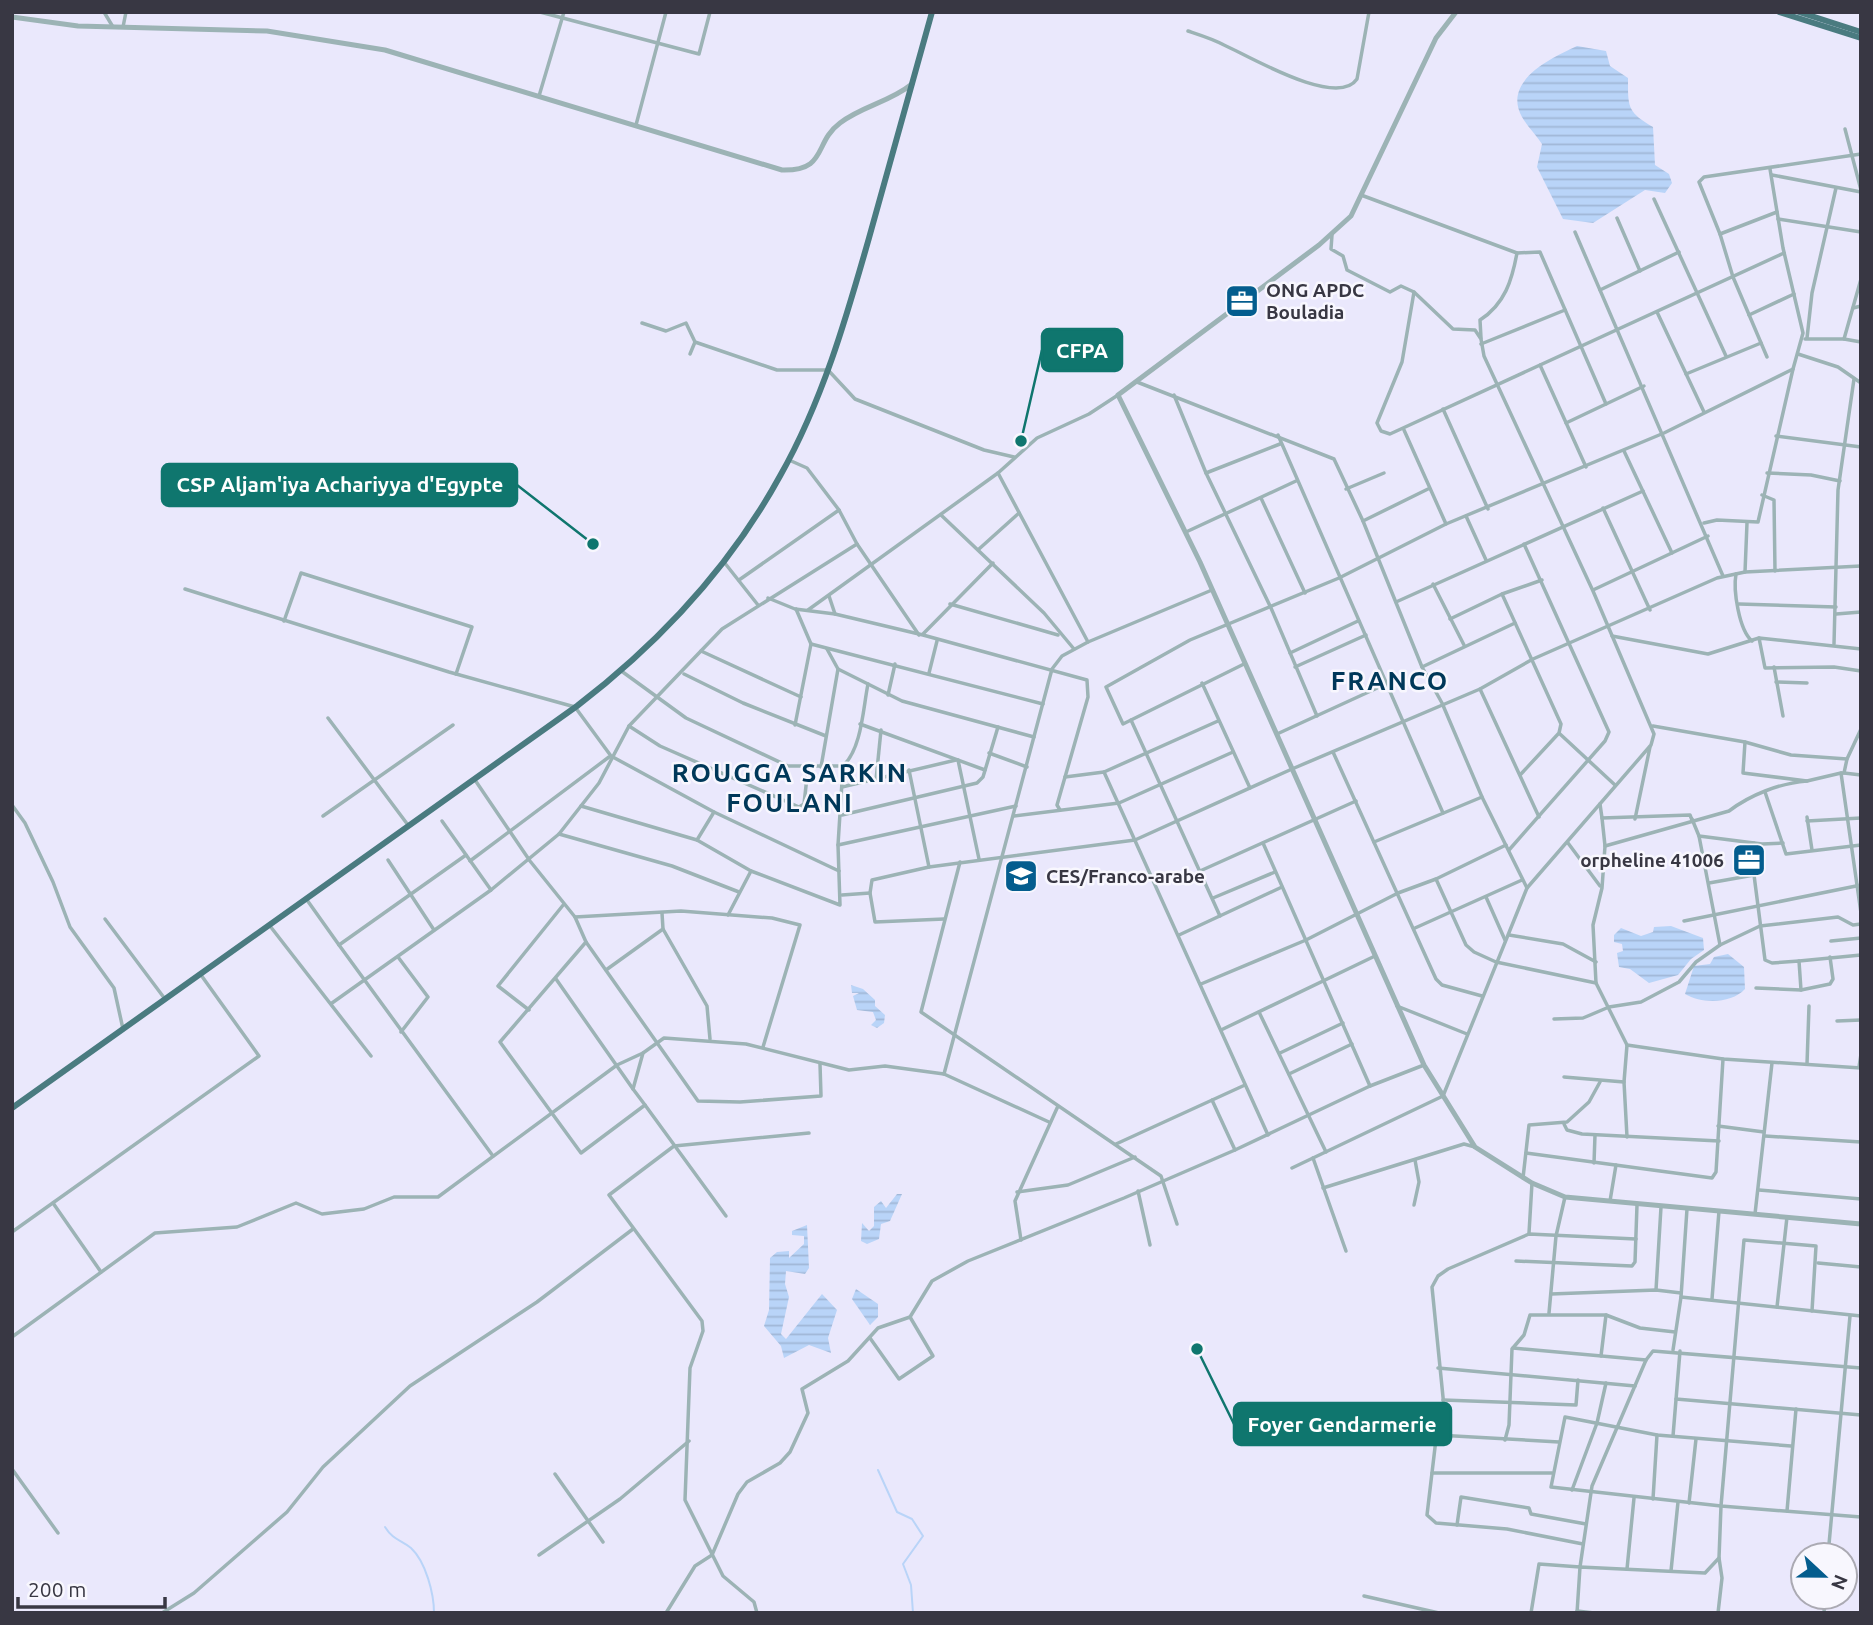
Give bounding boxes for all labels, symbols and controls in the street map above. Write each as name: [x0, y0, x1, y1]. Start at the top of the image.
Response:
place label: ONG APDC Bouladia: [1266, 279, 1364, 323]
office icon: ONG APDC Bouladia: [1223, 282, 1261, 320]
callout: CFPA: [1042, 329, 1122, 371]
text: CFPA: [1056, 338, 1108, 362]
callout: CSP Aljam'iya Achariyya d'Egypte: [162, 464, 517, 506]
text: CSP Aljam'iya Achariyya d'Egypte: [177, 472, 503, 496]
district label: FRANCO: [1331, 666, 1449, 695]
district label: ROUGGA SARKIN FOULANI: [672, 758, 908, 817]
office icon: orpheline 41006: [1730, 841, 1768, 879]
place label: orpheline 41006: [1580, 849, 1724, 871]
school or university icon: CES/Franco-arabe: [1002, 857, 1040, 895]
place label: CES/Franco-arabe: [1046, 865, 1205, 887]
callout: Foyer Gendarmerie: [1234, 1403, 1451, 1445]
text: Foyer Gendarmerie: [1248, 1412, 1436, 1436]
north arrow: [1789, 1541, 1859, 1611]
scale bar: [18, 1566, 164, 1610]
text: N: [1827, 1572, 1853, 1593]
text: 200 m: [28, 1577, 86, 1601]

